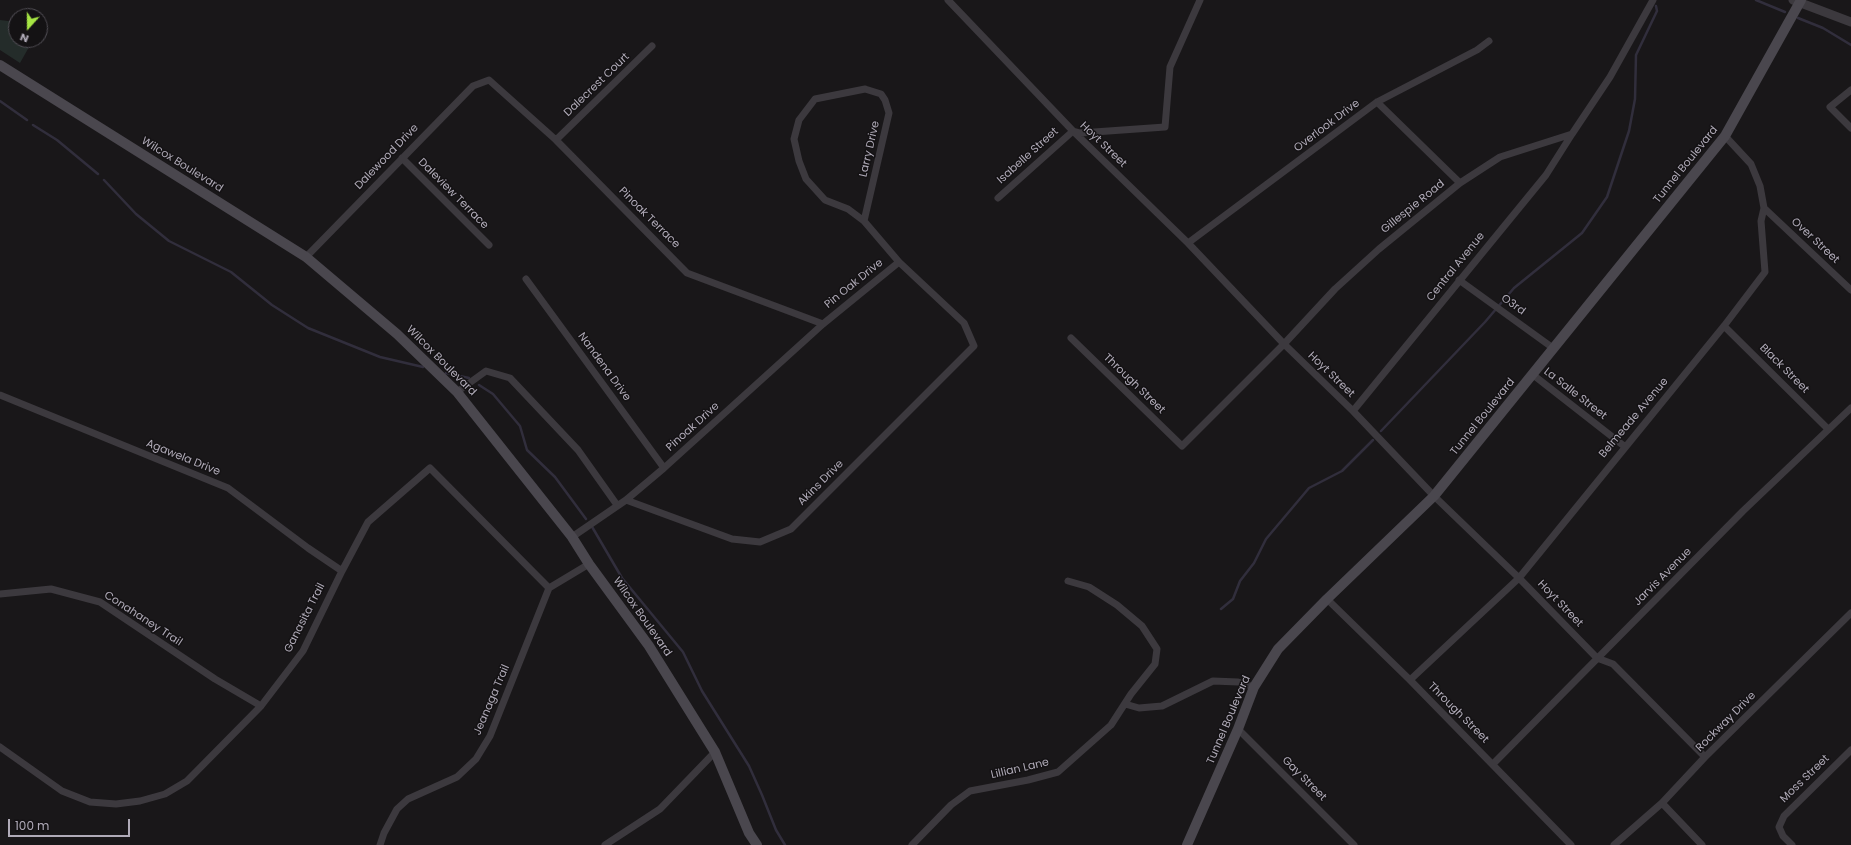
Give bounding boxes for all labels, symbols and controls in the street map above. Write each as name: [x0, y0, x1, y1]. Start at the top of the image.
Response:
north arrow: [8, 8, 48, 48]
text: N: [17, 29, 31, 47]
street label: Dalecrest Court: [562, 50, 632, 120]
street label: Overlook Drive: [1292, 97, 1362, 155]
street label: Hoyt Street: [1077, 119, 1129, 171]
street label: Larry Drive: [857, 120, 883, 178]
street label: Dalewood Drive: [352, 122, 422, 192]
street label: Tunnel Boulevard: [1651, 124, 1721, 206]
street label: Isabelle Street: [995, 125, 1061, 187]
street label: Wilcox Boulevard: [139, 135, 225, 195]
street label: Daleview Terrace: [415, 156, 491, 232]
street label: Gillespie Road: [1379, 177, 1447, 237]
street label: Pinoak Terrace: [616, 185, 682, 251]
street label: Over Street: [1788, 215, 1842, 267]
street label: Central Avenue: [1424, 230, 1488, 304]
street label: Pin Oak Drive: [822, 256, 886, 312]
street label: O3rd: [1498, 292, 1528, 318]
street label: Wilcox Boulevard: [403, 323, 479, 399]
street label: Nandena Drive: [575, 330, 633, 404]
street label: Black Street: [1757, 342, 1811, 396]
street label: Hoyt Street: [1305, 349, 1357, 401]
street label: Through Street: [1100, 351, 1168, 417]
street label: La Salle Street: [1541, 365, 1609, 423]
street label: Belmeade Avenue: [1597, 375, 1671, 461]
street label: Tunnel Boulevard: [1448, 376, 1518, 458]
street label: Pinoak Drive: [664, 400, 722, 454]
street label: Agawela Drive: [144, 437, 222, 479]
street label: Akins Drive: [795, 457, 847, 509]
street label: Jarvis Avenue: [1631, 545, 1695, 609]
street label: Wilcox Boulevard: [610, 575, 674, 659]
street label: Hoyt Street: [1534, 578, 1586, 630]
street label: Ganasita Trail: [282, 581, 328, 655]
street label: Conahaney Trail: [102, 589, 184, 649]
street label: Jeanaga Trail: [471, 663, 513, 737]
street label: Tunnel Boulevard: [1204, 674, 1254, 766]
street label: Through Street: [1425, 680, 1491, 746]
street label: Rockway Drive: [1693, 689, 1759, 755]
street label: Moss Street: [1778, 752, 1832, 806]
street label: Gay Street: [1279, 754, 1329, 804]
street label: Lillian Lane: [990, 756, 1050, 782]
scale bar: [10, 811, 132, 837]
text: 100 m: [15, 817, 49, 834]

